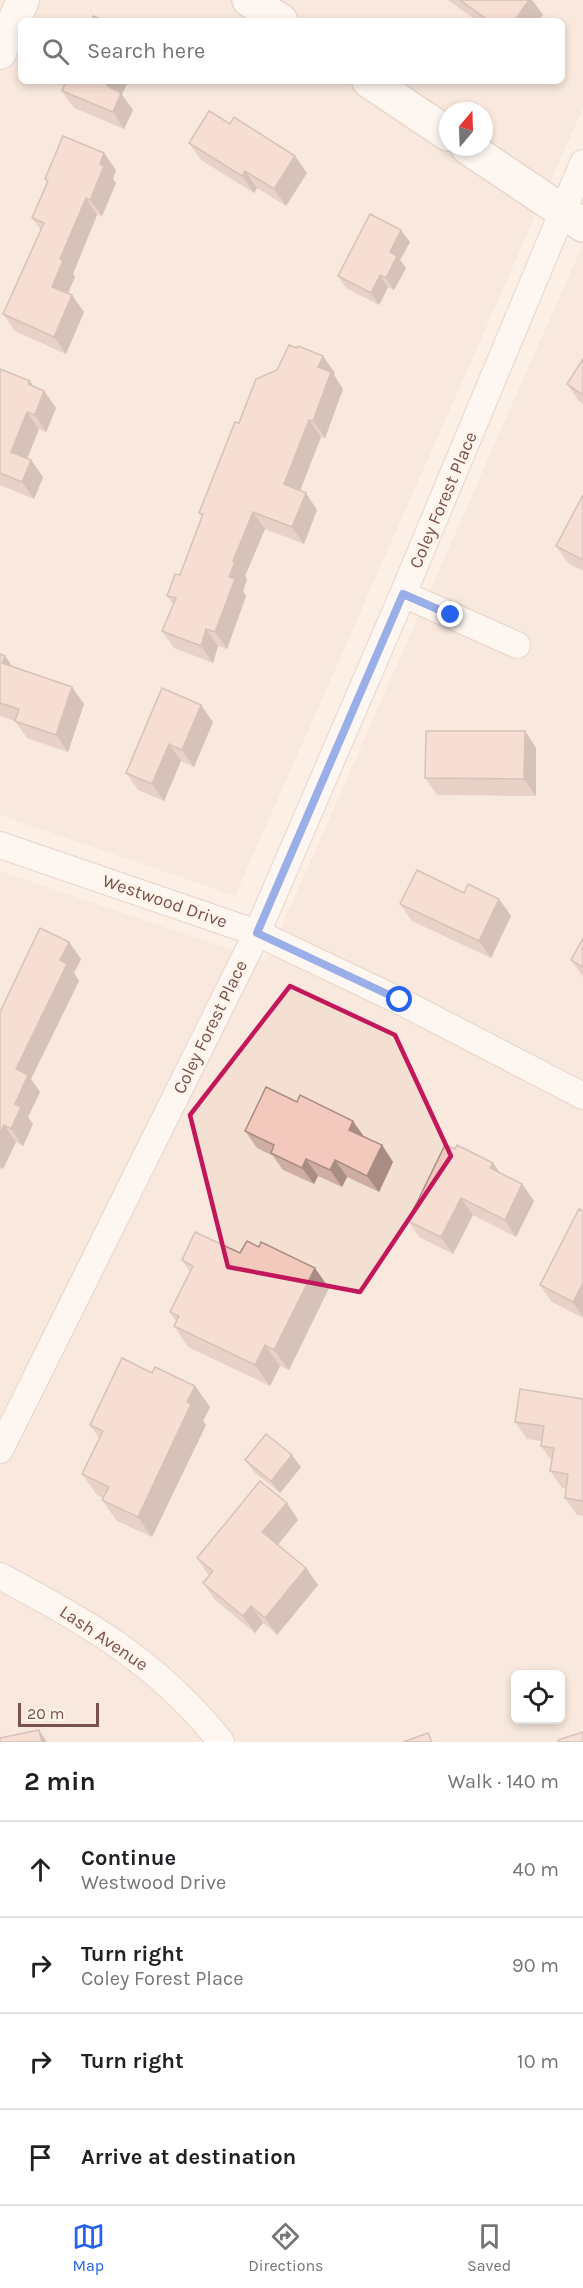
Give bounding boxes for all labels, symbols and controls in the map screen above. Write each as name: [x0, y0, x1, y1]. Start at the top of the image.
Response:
search box: [18, 18, 565, 84]
icon: search: [39, 35, 72, 68]
text: Search here: [87, 38, 205, 64]
north arrow: [439, 102, 493, 156]
street label: Coley Forest Place: [404, 428, 482, 572]
route end: [437, 601, 463, 627]
street label: Westwood Drive: [100, 869, 230, 933]
street label: Coley Forest Place: [168, 956, 252, 1098]
route start: [386, 986, 412, 1012]
street label: Lash Avenue: [55, 1600, 153, 1676]
map controls: [511, 1670, 565, 1724]
button: locate: [511, 1670, 565, 1724]
scale bar: [18, 1700, 99, 1728]
text: 20 m: [27, 1704, 65, 1723]
text: 2 min: [24, 1766, 96, 1797]
text: Walk · 140 m: [448, 1770, 559, 1793]
text: Continue: [81, 1845, 176, 1871]
icon: ahead: [24, 1853, 57, 1886]
text: 40 m: [513, 1858, 559, 1881]
text: Westwood Drive: [81, 1871, 226, 1894]
text: Turn right: [81, 1941, 184, 1967]
icon: right: [24, 1949, 57, 1982]
text: 90 m: [512, 1954, 559, 1977]
text: Coley Forest Place: [81, 1967, 244, 1990]
icon: right: [24, 2045, 57, 2078]
text: Turn right: [81, 2048, 184, 2074]
text: 10 m: [517, 2050, 559, 2073]
icon: arrive: [24, 2141, 57, 2174]
text: Arrive at destination: [81, 2144, 296, 2170]
tab: Map: [72, 2220, 105, 2275]
tab: Directions: [248, 2220, 323, 2275]
tab: Saved: [467, 2220, 511, 2275]

